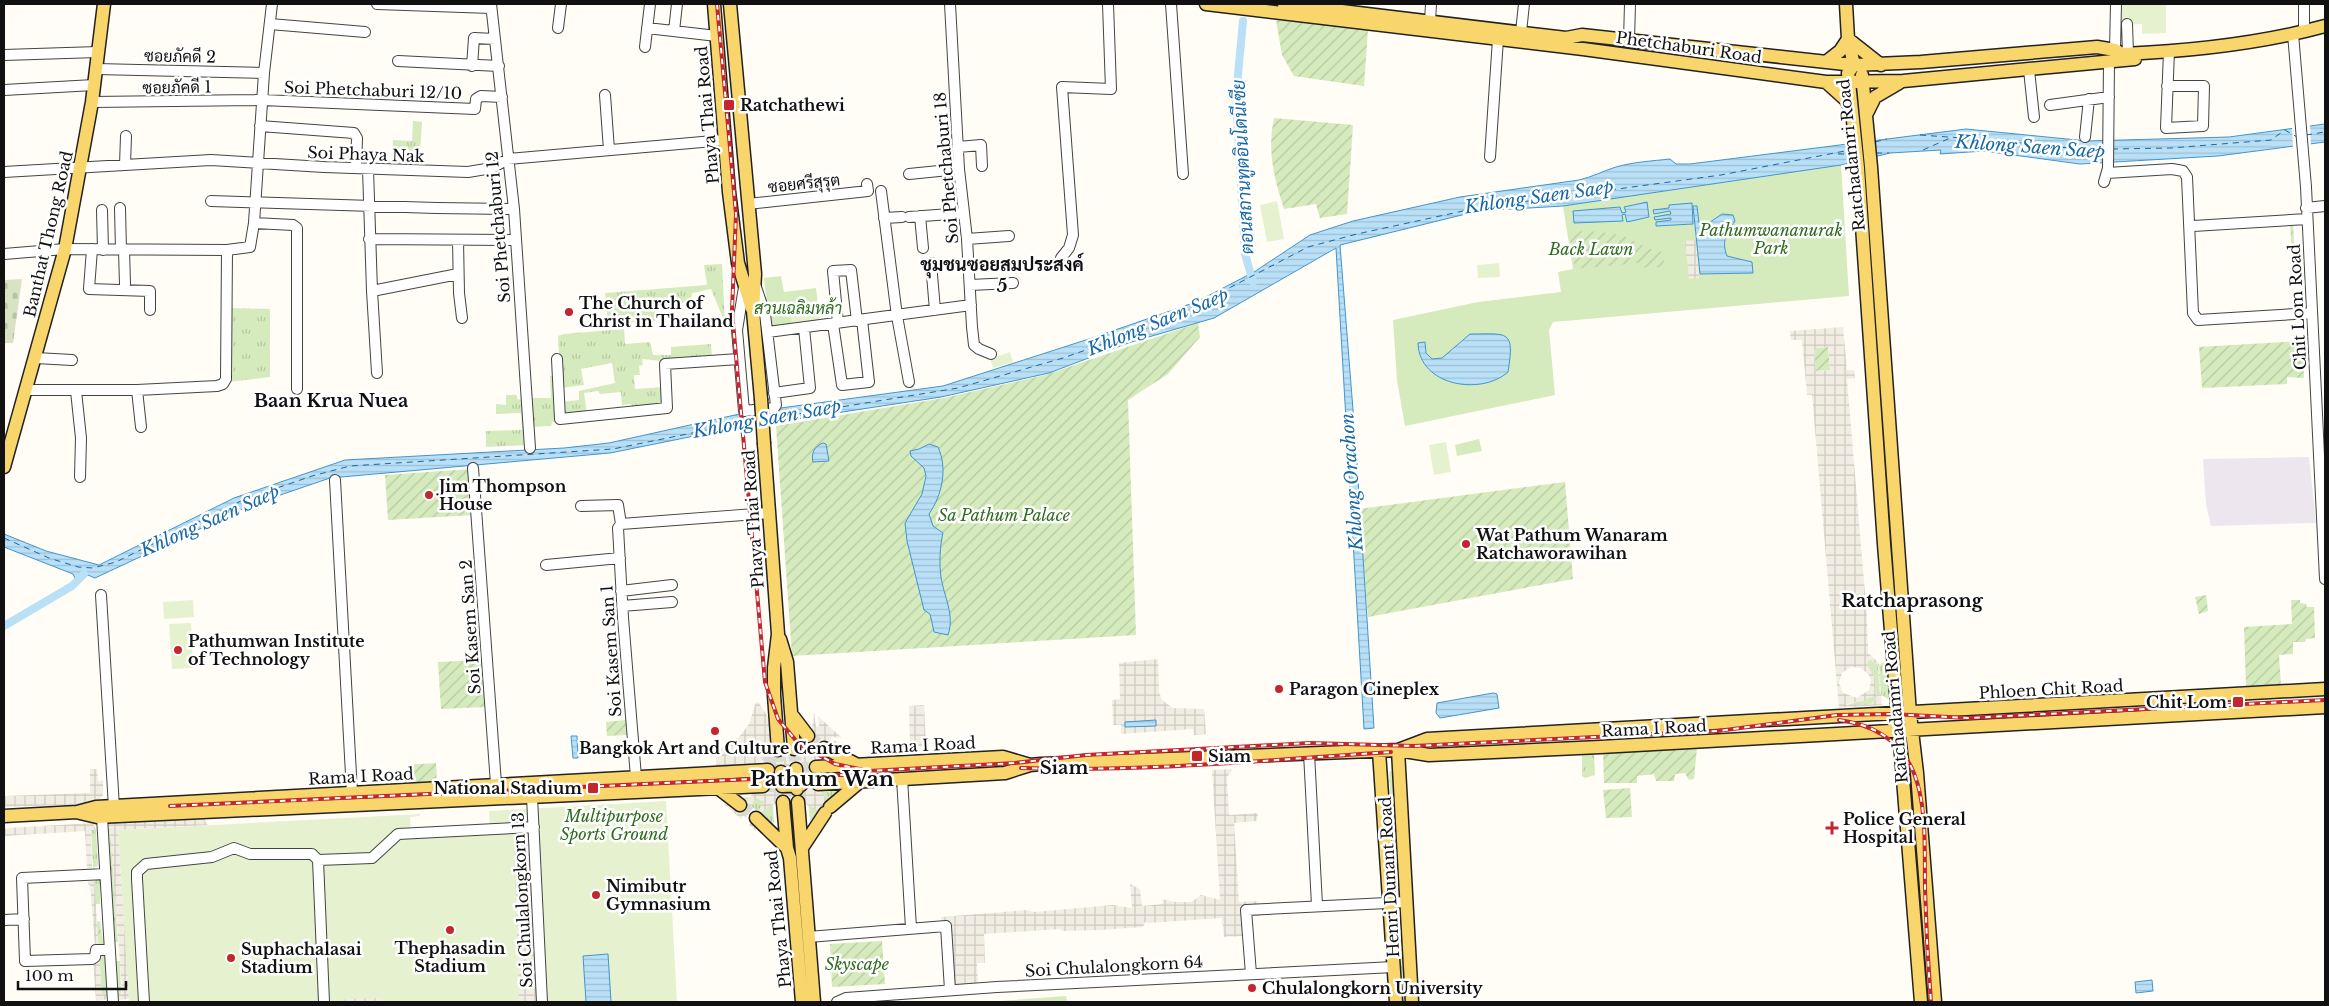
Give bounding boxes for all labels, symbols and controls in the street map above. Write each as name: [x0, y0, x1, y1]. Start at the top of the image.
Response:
street label: Phetchaburi Road: [1615, 27, 1763, 67]
street label: ซอยภัคดี 2: [144, 44, 216, 67]
street label: Phaya Thai Road: [691, 45, 723, 185]
street label: ซอยภัคดี 1: [142, 75, 212, 98]
street label: Soi Phetchaburi 12/10: [284, 77, 462, 103]
street label: Ratchadamri Road: [1833, 78, 1869, 232]
water label: ตอนสถานทูตอินโดนีเซีย: [1225, 79, 1261, 255]
street label: Soi Phetchaburi 18: [929, 91, 963, 245]
place label: Ratchathewi: [740, 95, 845, 115]
marker: Ratchathewi: [722, 98, 736, 112]
water label: Khlong Saen Saep: [1953, 131, 2106, 163]
street label: Soi Phaya Nak: [307, 142, 425, 166]
street label: Banthat Thong Road: [19, 149, 77, 319]
street label: Soi Phetchaburi 12: [481, 150, 515, 304]
street label: ซอยศรีสุรุต: [767, 168, 841, 199]
water label: Khlong Saen Saep: [1462, 176, 1615, 218]
park label: Pathumwananurak Park: [1698, 220, 1843, 258]
park label: Back Lawn: [1548, 239, 1633, 259]
street label: Chit Lom Road: [2284, 243, 2310, 371]
district label: ชุมชนซอยสมประสงค์ 5: [920, 252, 1085, 297]
water label: Khlong Saen Saep: [1083, 284, 1232, 361]
place label: The Church of Christ in Thailand: [579, 293, 734, 331]
park label: สวนเฉลิมหล้า: [754, 297, 842, 318]
marker: The Church of Christ in Thailand: [563, 306, 575, 318]
district label: Baan Krua Nuea: [254, 390, 409, 412]
water label: Khlong Saen Saep: [690, 395, 843, 443]
water label: Khlong Orachon: [1336, 412, 1368, 553]
street label: Phaya Thai Road: [738, 449, 768, 589]
place label: Jim Thompson House: [436, 476, 567, 514]
water label: Khlong Saen Saep: [136, 480, 283, 562]
marker: Jim Thompson House: [423, 489, 435, 501]
park label: Sa Pathum Palace: [938, 505, 1071, 525]
place label: Wat Pathum Wanaram Ratchaworawihan: [1475, 525, 1668, 563]
marker: Wat Pathum Wanaram Ratchaworawihan: [1460, 538, 1472, 550]
street label: Soi Kasem San 2: [455, 559, 485, 695]
street label: Soi Kasem San 1: [596, 584, 626, 718]
district label: Ratchaprasong: [1841, 590, 1984, 612]
street label: Ratchadamri Road: [1878, 630, 1912, 784]
place label: Pathumwan Institute of Technology: [188, 631, 365, 669]
marker: Pathumwan Institute of Technology: [172, 644, 184, 656]
street label: Phloen Chit Road: [1978, 675, 2124, 703]
place label: Paragon Cineplex: [1289, 679, 1440, 699]
marker: Paragon Cineplex: [1273, 683, 1285, 695]
place label: Chit Lom: [2146, 692, 2227, 712]
marker: Chit Lom: [2231, 695, 2245, 709]
street label: Rama I Road: [1601, 715, 1708, 741]
marker: Bangkok Art and Culture Centre: [709, 725, 721, 737]
street label: Rama I Road: [870, 732, 977, 758]
place label: Bangkok Art and Culture Centre: [579, 738, 851, 758]
place label: Siam: [1208, 746, 1252, 766]
marker: Siam: [1190, 749, 1204, 763]
district label: Siam: [1040, 757, 1088, 779]
street label: Rama I Road: [308, 763, 415, 789]
district label: Pathum Wan: [750, 766, 894, 792]
place label: National Stadium: [433, 778, 582, 798]
marker: National Stadium: [586, 781, 600, 795]
street label: Henri Dunant Road: [1375, 796, 1403, 958]
park label: Multipurpose Sports Ground: [560, 806, 668, 844]
place label: Police General Hospital: [1843, 809, 1966, 847]
street label: Soi Chulalongkorn 13: [507, 812, 537, 988]
marker: Police General Hospital: [1825, 821, 1839, 835]
street label: Phaya Thai Road: [761, 849, 795, 989]
place label: Nimibutr Gymnasium: [606, 876, 711, 914]
marker: Nimibutr Gymnasium: [590, 889, 602, 901]
marker: Thephasadin Stadium: [444, 924, 456, 936]
place label: Thephasadin Stadium: [395, 938, 506, 976]
place label: Suphachalasai Stadium: [241, 939, 362, 977]
street label: Soi Chulalongkorn 64: [1024, 951, 1204, 981]
marker: Suphachalasai Stadium: [225, 952, 237, 964]
park label: Skyscape: [825, 954, 890, 974]
scale bar: [18, 958, 125, 990]
text: 100 m: [25, 966, 74, 985]
place label: Chulalongkorn University: [1262, 978, 1483, 998]
marker: Chulalongkorn University: [1246, 982, 1258, 994]

